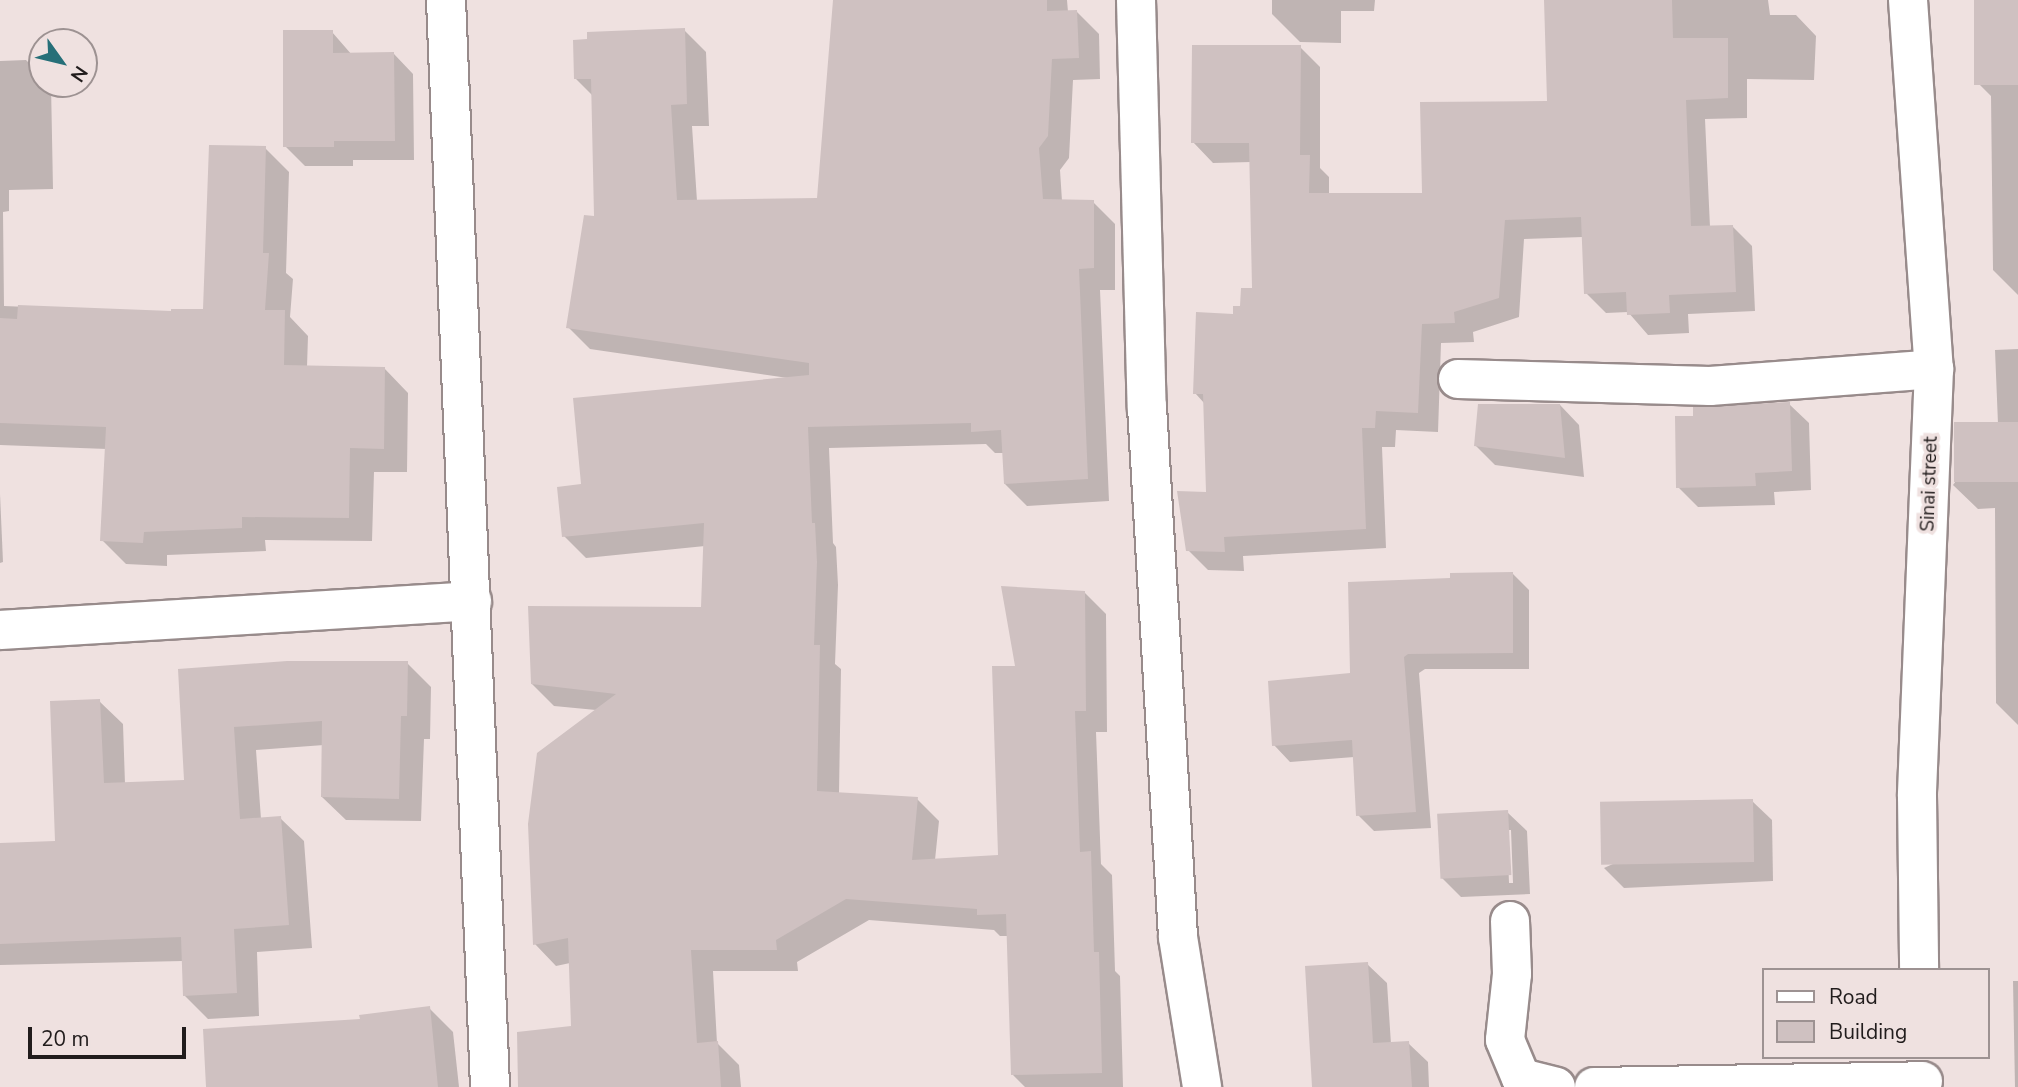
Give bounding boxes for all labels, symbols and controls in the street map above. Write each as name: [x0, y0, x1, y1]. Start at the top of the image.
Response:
north arrow: [28, 28, 98, 98]
text: N: [64, 60, 94, 87]
street label: Sinai street: [1917, 436, 1943, 532]
legend: [1762, 968, 1990, 1059]
text: Road: [1829, 983, 1878, 1011]
scale bar: [32, 1014, 189, 1058]
text: Building: [1829, 1018, 1907, 1046]
text: 20 m: [41, 1025, 90, 1053]

